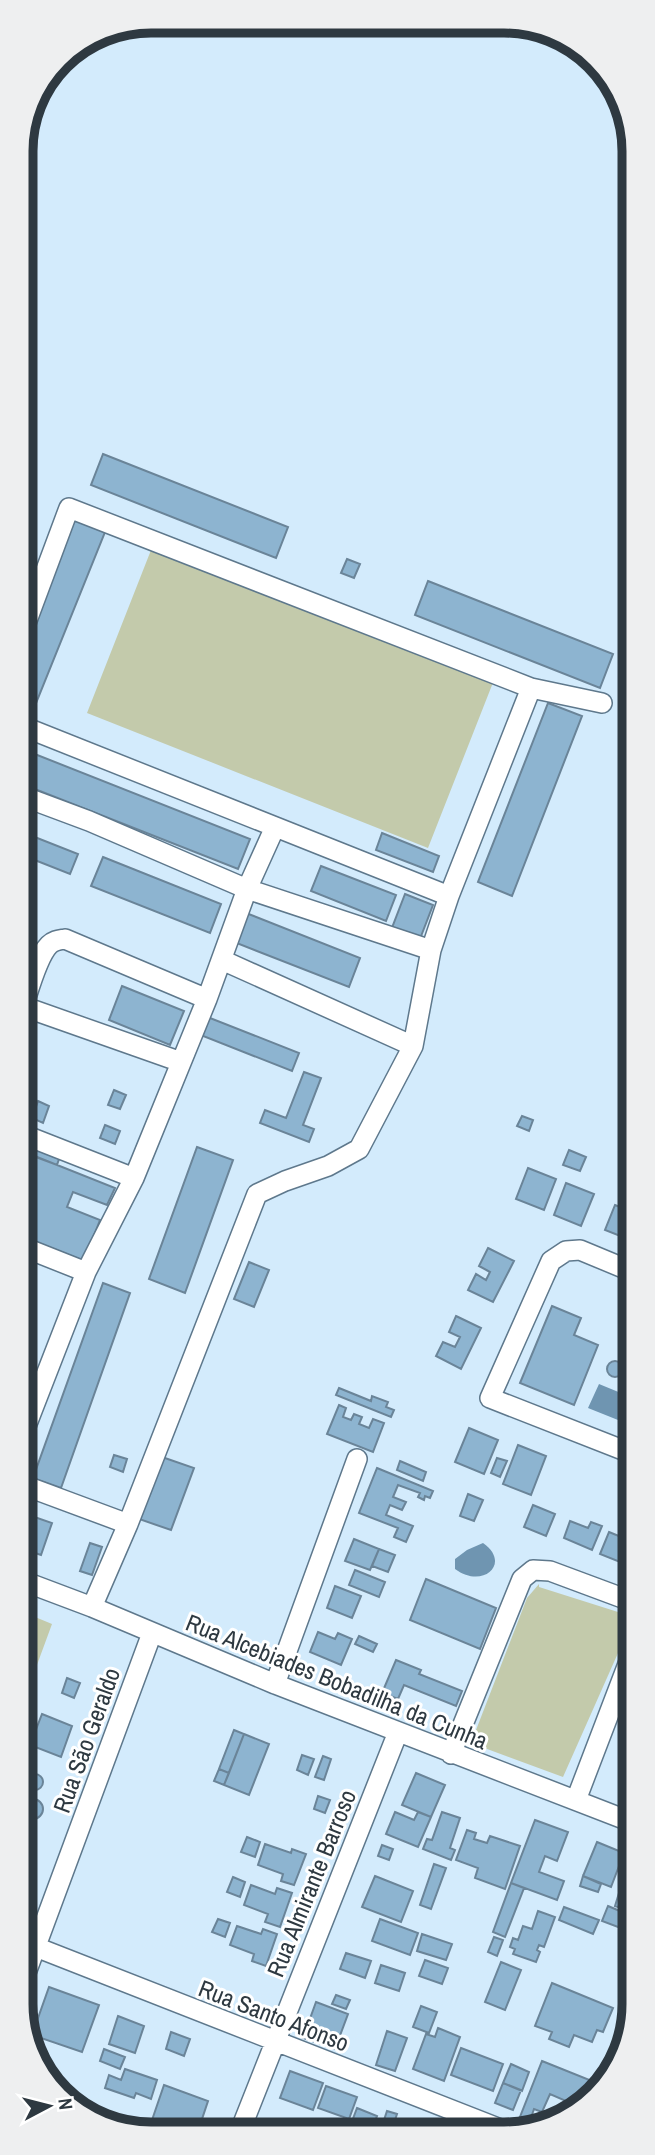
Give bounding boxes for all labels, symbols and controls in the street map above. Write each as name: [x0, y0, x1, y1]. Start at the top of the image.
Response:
street label: Rua Alcebiades Bobadilha da Cunha: [181, 1606, 493, 1756]
street label: Rua São Geraldo: [45, 1663, 127, 1817]
street label: Rua Almirante Barroso: [259, 1785, 363, 1981]
street label: Rua Santo Afonso: [194, 1972, 354, 2058]
north arrow: [14, 2071, 84, 2141]
text: N: [52, 2097, 79, 2111]

